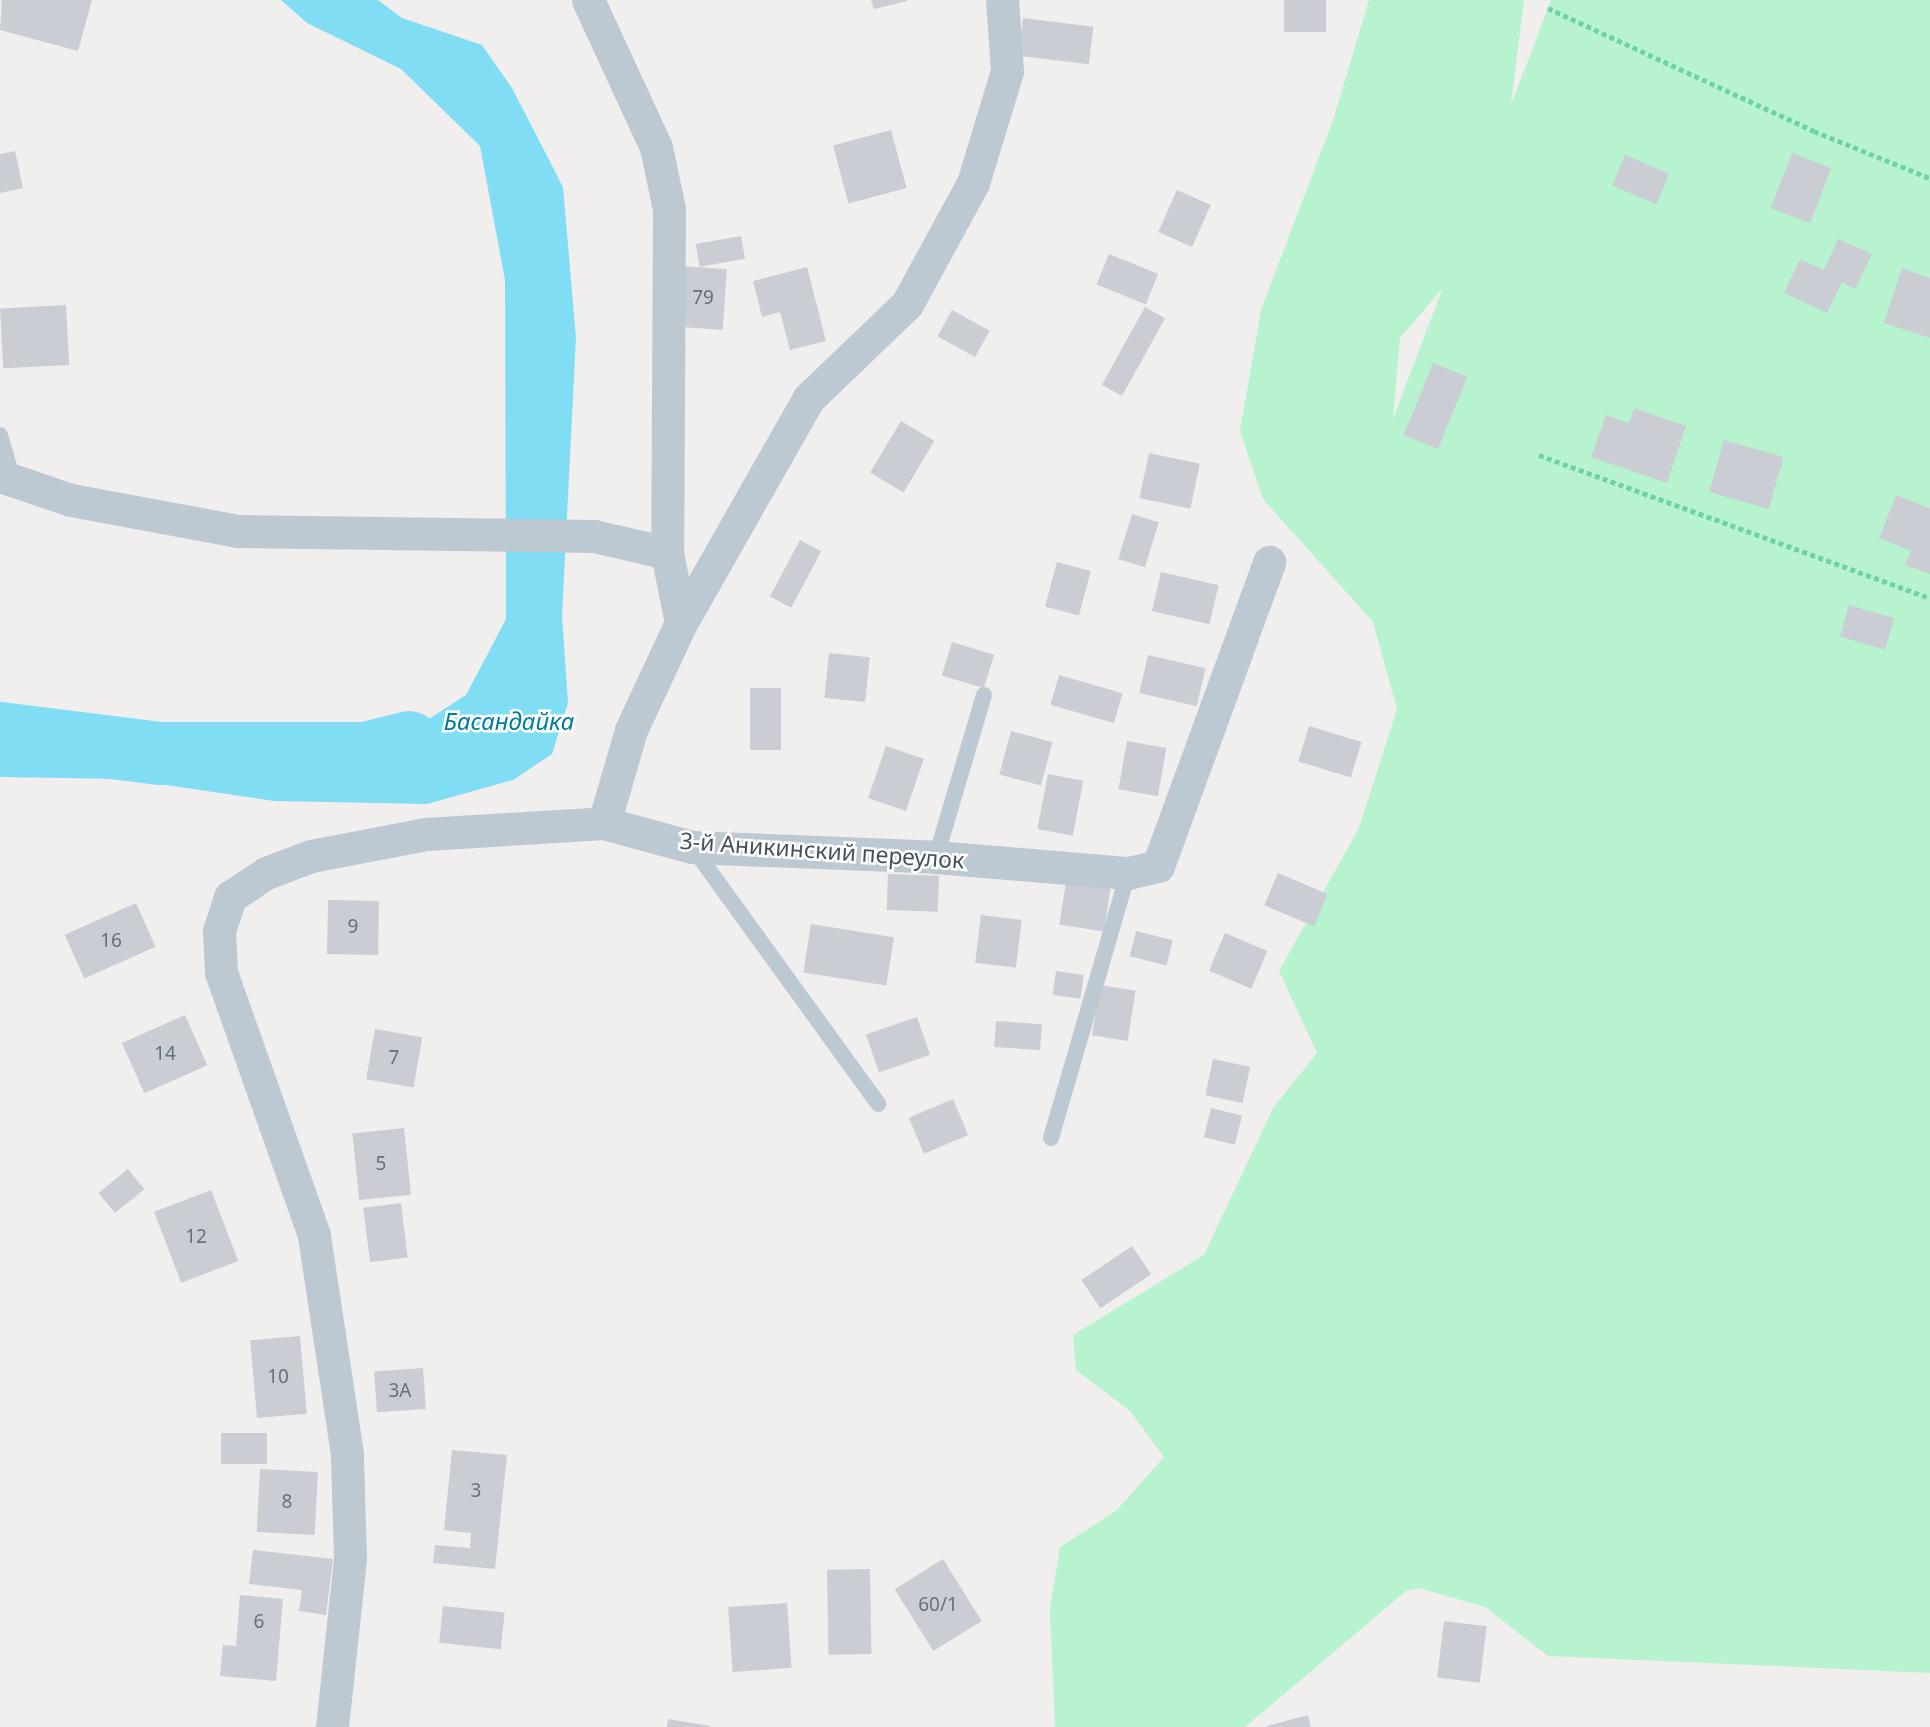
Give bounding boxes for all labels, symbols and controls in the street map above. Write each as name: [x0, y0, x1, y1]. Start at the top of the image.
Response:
house number: 79: [692, 287, 714, 309]
water label: Басандайка: [444, 707, 574, 735]
street label: 3-й Аникинский переулок: [679, 826, 965, 874]
house number: 9: [348, 916, 358, 938]
house number: 16: [100, 930, 122, 952]
house number: 14: [154, 1043, 176, 1065]
house number: 7: [389, 1047, 399, 1069]
house number: 5: [376, 1153, 386, 1175]
house number: 12: [185, 1226, 207, 1248]
house number: 10: [267, 1366, 289, 1388]
house number: 3А: [389, 1380, 411, 1402]
house number: 3: [471, 1480, 481, 1502]
house number: 8: [282, 1491, 292, 1513]
house number: 60/1: [918, 1594, 958, 1616]
house number: 6: [254, 1611, 264, 1633]

